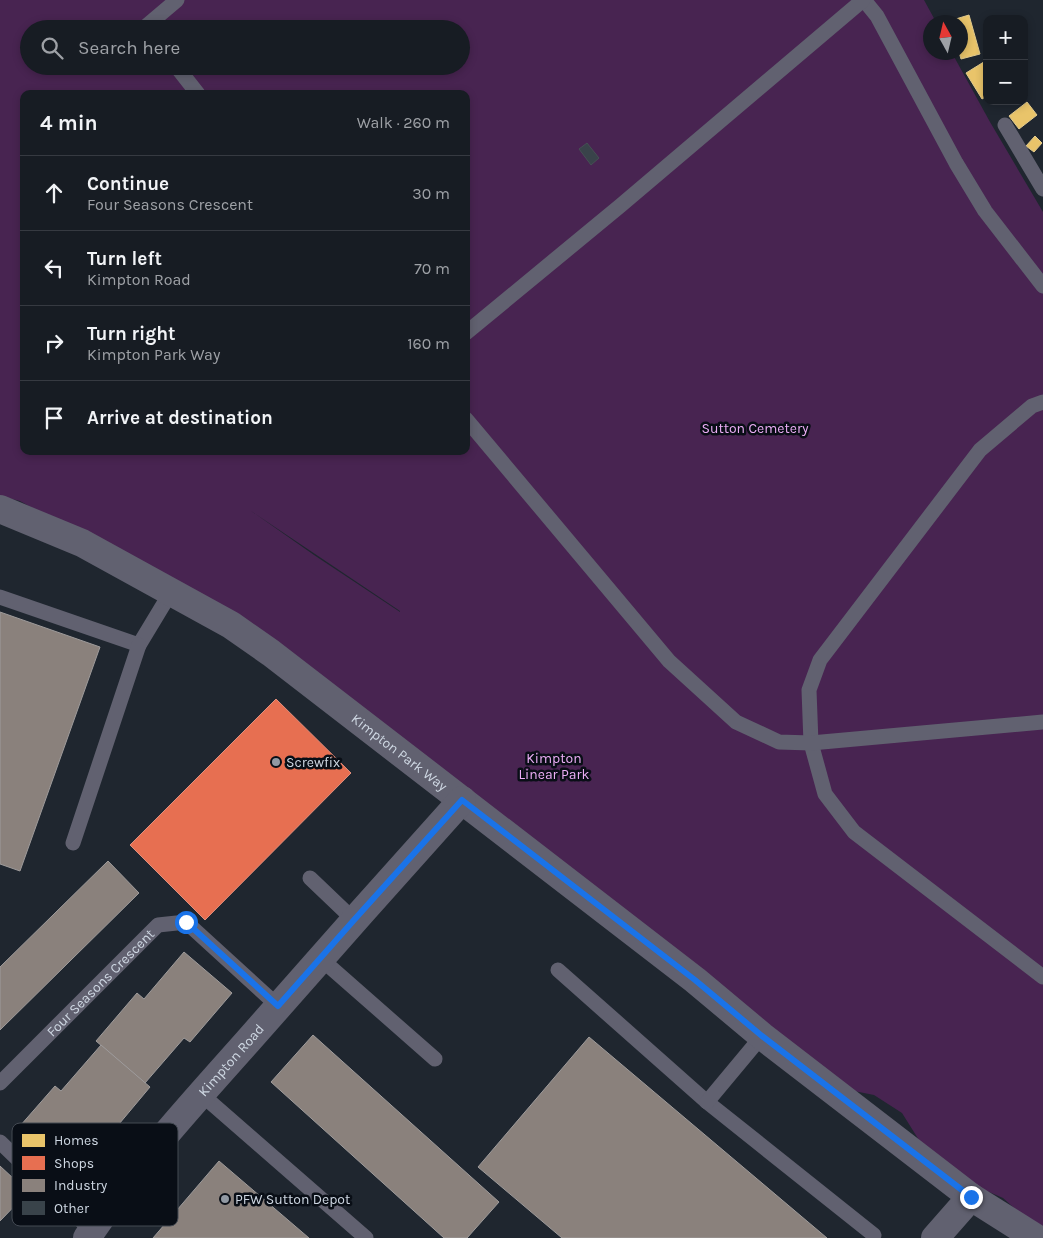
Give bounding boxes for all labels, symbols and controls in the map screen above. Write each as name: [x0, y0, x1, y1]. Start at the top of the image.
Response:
north arrow: [923, 15, 968, 60]
map controls: [983, 15, 1028, 105]
button: +: [983, 15, 1028, 60]
search box: [20, 20, 470, 75]
icon: search: [38, 34, 66, 62]
text: Search here: [78, 37, 180, 59]
button: −: [983, 60, 1028, 105]
text: 4 min: [40, 111, 98, 135]
text: Walk · 260 m: [357, 113, 450, 132]
text: Continue: [87, 173, 169, 195]
icon: ahead: [40, 179, 68, 207]
text: 30 m: [412, 184, 450, 203]
text: Four Seasons Crescent: [87, 195, 253, 214]
text: Turn left: [87, 248, 162, 270]
icon: left: [40, 254, 68, 282]
text: 70 m: [414, 259, 450, 278]
text: Kimpton Road: [87, 270, 191, 289]
text: Turn right: [87, 323, 176, 345]
icon: right: [40, 329, 68, 357]
text: 160 m: [407, 334, 450, 353]
text: Kimpton Park Way: [87, 345, 220, 364]
icon: arrive: [40, 404, 68, 432]
text: Arrive at destination: [87, 407, 273, 429]
park label: Sutton Cemetery: [702, 420, 809, 437]
street label: Kimpton Park Way: [348, 710, 451, 795]
park label: Kimpton Linear Park: [519, 750, 590, 783]
place label: Screwfix: [286, 754, 340, 771]
marker: Screwfix: [270, 756, 282, 768]
route start: [175, 911, 198, 934]
street label: Four Seasons Crescent: [43, 925, 158, 1040]
street label: Kimpton Road: [194, 1020, 267, 1100]
legend: [12, 1123, 178, 1226]
text: Homes: [54, 1132, 99, 1149]
text: Shops: [54, 1155, 94, 1172]
text: Industry: [54, 1177, 108, 1194]
route end: [960, 1186, 983, 1209]
place label: PFW Sutton Depot: [235, 1191, 350, 1208]
marker: PFW Sutton Depot: [219, 1193, 231, 1205]
text: Other: [54, 1200, 90, 1217]

